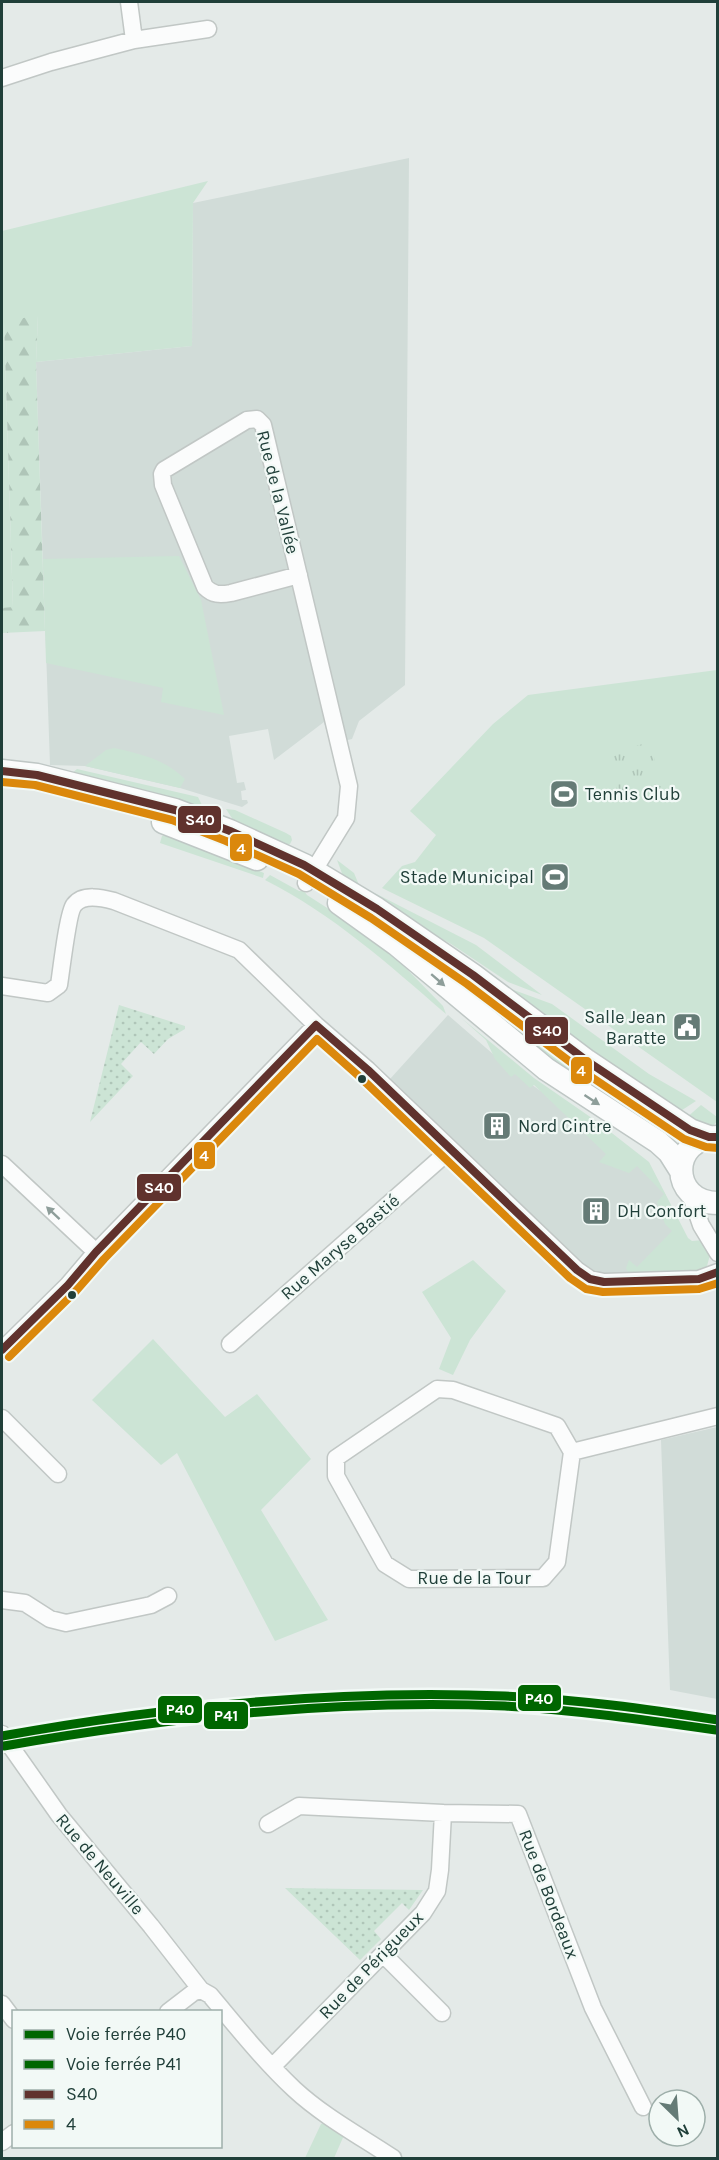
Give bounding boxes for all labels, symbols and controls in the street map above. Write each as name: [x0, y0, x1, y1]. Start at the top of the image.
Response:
street label: Rue de la Vallée: [252, 428, 304, 556]
sports icon: Tennis Club: [548, 778, 580, 810]
place label: Tennis Club: [585, 783, 680, 805]
line badge: S40: [177, 805, 222, 834]
text: S40: [185, 810, 215, 829]
line badge: 4: [229, 833, 253, 862]
text: 4: [236, 839, 246, 858]
sports icon: Stade Municipal: [539, 861, 571, 893]
place label: Stade Municipal: [400, 866, 534, 888]
one-way arrow: [431, 974, 446, 987]
place label: Salle Jean Baratte: [584, 1006, 666, 1049]
public building icon: Salle Jean Baratte: [671, 1011, 703, 1043]
line badge: S40: [524, 1016, 569, 1045]
text: S40: [532, 1021, 562, 1040]
line badge: 4: [570, 1056, 593, 1085]
text: 4: [576, 1061, 586, 1080]
unlabelled marker: [356, 1073, 368, 1085]
one-way arrow: [584, 1095, 600, 1106]
building icon: Nord Cintre: [481, 1110, 513, 1142]
place label: Nord Cintre: [518, 1115, 611, 1137]
line badge: 4: [193, 1141, 216, 1170]
text: 4: [199, 1146, 209, 1165]
line badge: S40: [136, 1173, 182, 1202]
text: S40: [144, 1178, 174, 1197]
street label: Rue Maryse Bastié: [276, 1189, 404, 1305]
building icon: DH Confort: [580, 1195, 612, 1227]
place label: DH Confort: [617, 1200, 706, 1222]
one-way arrow: [46, 1207, 61, 1220]
unlabelled marker: [66, 1289, 78, 1301]
street label: Rue de la Tour: [417, 1567, 531, 1589]
line badge: P40: [517, 1684, 562, 1712]
text: P40: [525, 1689, 553, 1708]
line badge: P40: [157, 1695, 203, 1724]
text: P40: [166, 1700, 194, 1719]
line badge: P41: [203, 1701, 249, 1730]
text: P41: [214, 1706, 238, 1725]
street label: Rue de Neuville: [51, 1809, 149, 1919]
street label: Rue de Bordeaux: [514, 1826, 584, 1962]
street label: Rue de Périgueux: [314, 1907, 428, 2023]
legend: [12, 2010, 222, 2148]
text: Voie ferrée P40: [66, 2023, 186, 2045]
text: Voie ferrée P41: [66, 2053, 181, 2075]
text: S40: [66, 2083, 98, 2105]
north arrow: [647, 2088, 707, 2148]
text: 4: [66, 2113, 76, 2135]
text: N: [674, 2120, 692, 2142]

